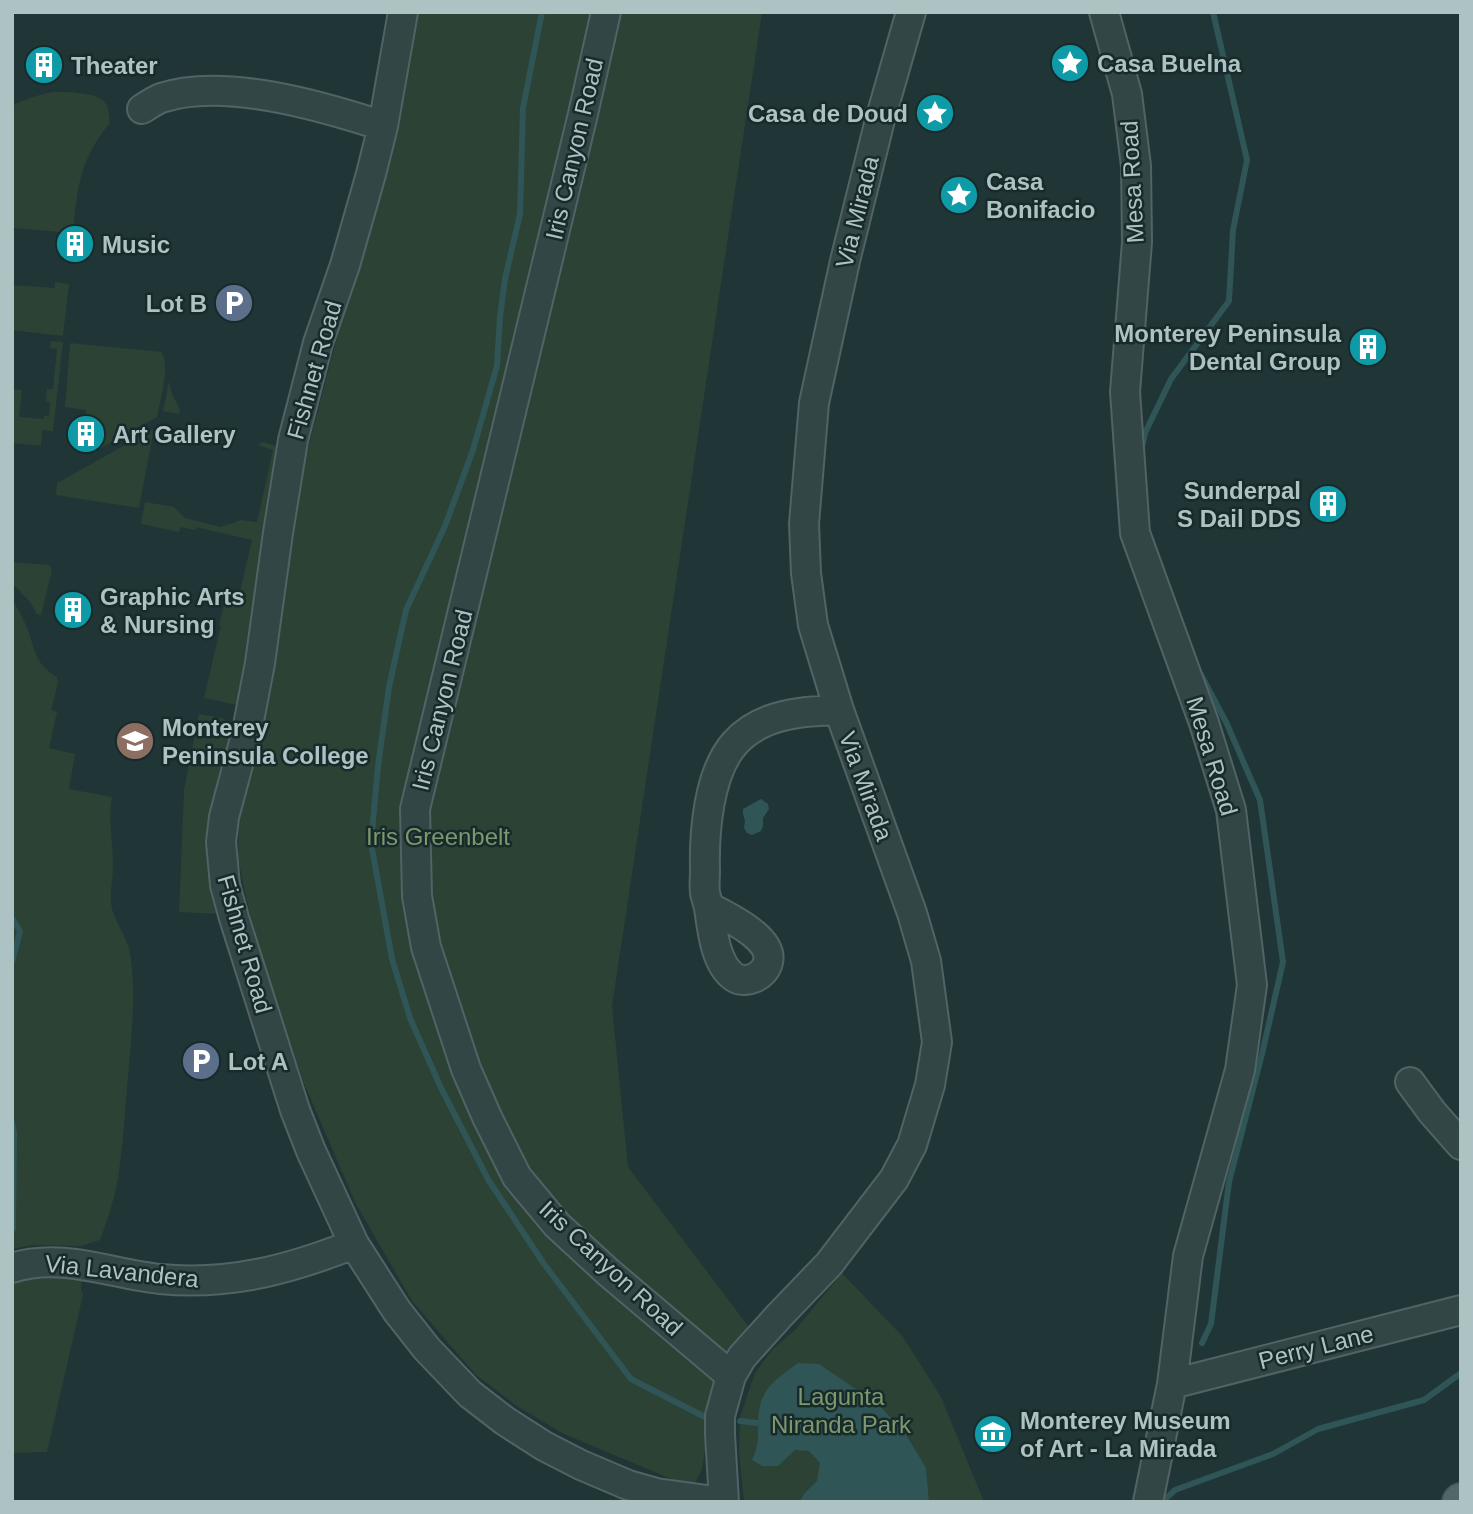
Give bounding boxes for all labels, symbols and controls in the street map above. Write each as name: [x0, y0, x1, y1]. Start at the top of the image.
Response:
place icon: Casa Buelna: [1049, 42, 1091, 84]
building icon: Theater: [23, 44, 65, 86]
place label: Casa Buelna: [1097, 50, 1242, 77]
place label: Theater: [71, 52, 158, 79]
street label: Iris Canyon Road: [540, 56, 608, 242]
place icon: Casa de Doud: [914, 92, 956, 134]
place label: Casa de Doud: [748, 100, 908, 127]
street label: Mesa Road: [1115, 120, 1149, 244]
street label: Via Mirada: [830, 153, 884, 271]
place label: Casa Bonifacio: [986, 168, 1095, 223]
place icon: Casa Bonifacio: [938, 174, 980, 216]
building icon: Music: [54, 223, 96, 265]
place label: Music: [102, 231, 170, 258]
parking icon: Lot B: [213, 282, 255, 324]
place label: Lot B: [146, 290, 207, 317]
street label: Fishnet Road: [281, 298, 347, 442]
place label: Monterey Peninsula Dental Group: [1114, 320, 1342, 375]
building icon: Monterey Peninsula Dental Group: [1347, 326, 1389, 368]
building icon: Art Gallery: [65, 413, 107, 455]
place label: Art Gallery: [113, 421, 236, 448]
place label: Sunderpal S Dail DDS: [1177, 477, 1301, 532]
building icon: Sunderpal S Dail DDS: [1307, 483, 1349, 525]
place label: Graphic Arts & Nursing: [100, 583, 244, 638]
building icon: Graphic Arts & Nursing: [52, 589, 94, 631]
street label: Iris Canyon Road: [406, 607, 478, 793]
street label: Mesa Road: [1181, 693, 1243, 819]
place label: Monterey Peninsula College: [162, 714, 369, 769]
school or university icon: Monterey Peninsula College: [114, 720, 156, 762]
street label: Via Mirada: [834, 728, 898, 845]
park label: Iris Greenbelt: [366, 823, 510, 850]
street label: Fishnet Road: [212, 872, 278, 1016]
parking icon: Lot A: [180, 1040, 222, 1082]
place label: Lot A: [228, 1048, 288, 1075]
street label: Iris Canyon Road: [534, 1195, 688, 1341]
street label: Via Lavandera: [44, 1250, 201, 1293]
street label: Perry Lane: [1256, 1320, 1376, 1374]
park label: Lagunta Niranda Park: [771, 1383, 912, 1438]
place label: Monterey Museum of Art - La Mirada: [1020, 1407, 1231, 1462]
museum icon: Monterey Museum of Art - La Mirada: [972, 1413, 1014, 1455]

